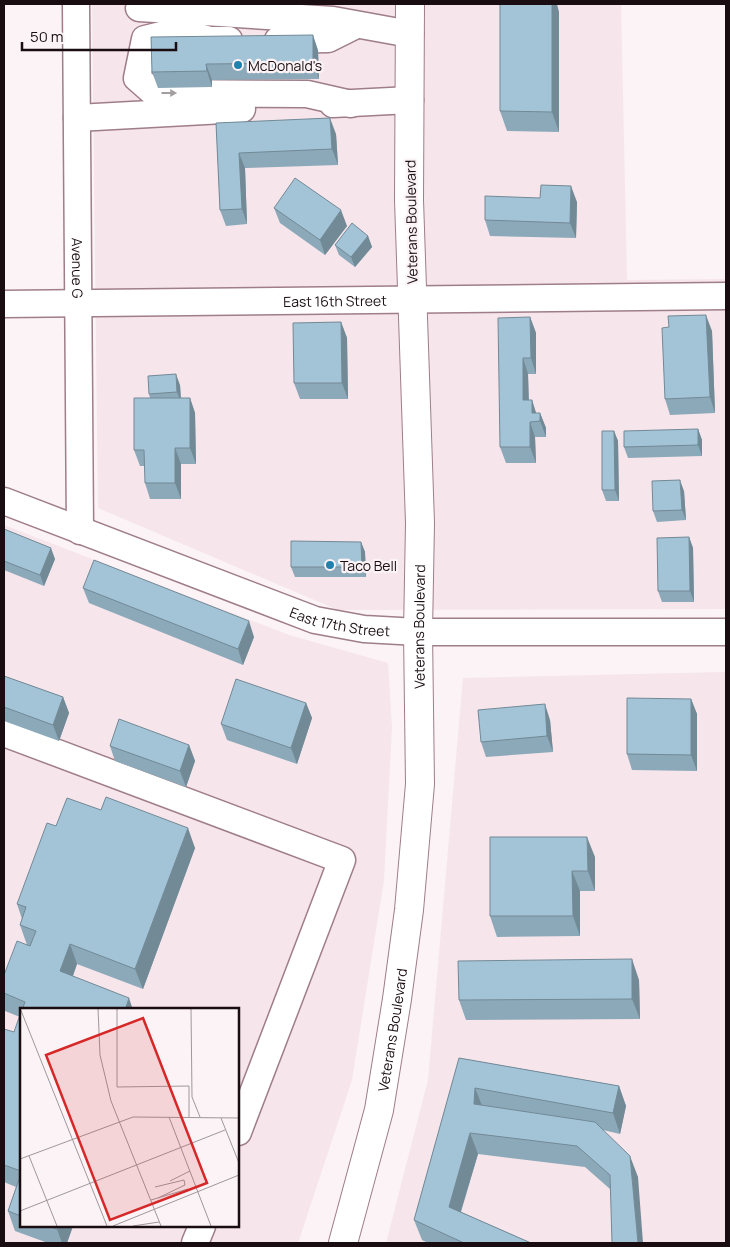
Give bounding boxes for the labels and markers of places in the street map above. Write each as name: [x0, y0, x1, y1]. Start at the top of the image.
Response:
place label: McDonald's: [248, 56, 322, 75]
marker: McDonald's: [232, 59, 244, 71]
place label: Taco Bell: [340, 556, 397, 575]
marker: Taco Bell: [324, 559, 336, 571]

